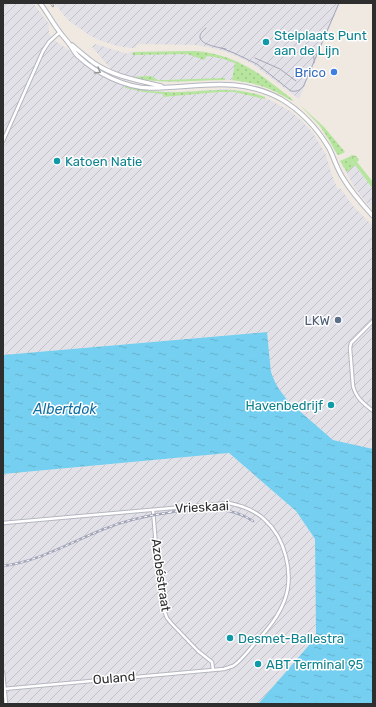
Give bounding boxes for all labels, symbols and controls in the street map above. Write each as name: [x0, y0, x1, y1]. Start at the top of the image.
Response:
place label: Stelplaats Punt aan de Lijn: [274, 28, 367, 58]
marker: Stelplaats Punt aan de Lijn: [261, 37, 271, 47]
place label: Brico: [295, 65, 326, 80]
one-way arrow: [94, 66, 101, 73]
marker: Brico: [329, 67, 339, 77]
place label: Katoen Natie: [65, 154, 142, 169]
marker: Katoen Natie: [52, 156, 62, 166]
place label: LKW: [304, 313, 330, 328]
marker: LKW: [333, 315, 343, 325]
place label: Havenbedrijf: [245, 398, 323, 413]
marker: Havenbedrijf: [326, 400, 336, 410]
water label: Albertdok: [32, 401, 97, 418]
street label: Vrieskaai: [175, 498, 229, 516]
street label: Azobéstraat: [148, 537, 174, 613]
place label: Desmet-Ballestra: [238, 631, 344, 646]
marker: Desmet-Ballestra: [225, 633, 235, 643]
place label: ABT Terminal 95: [266, 657, 364, 672]
marker: ABT Terminal 95: [253, 659, 263, 669]
street label: Ouland: [92, 669, 136, 687]

